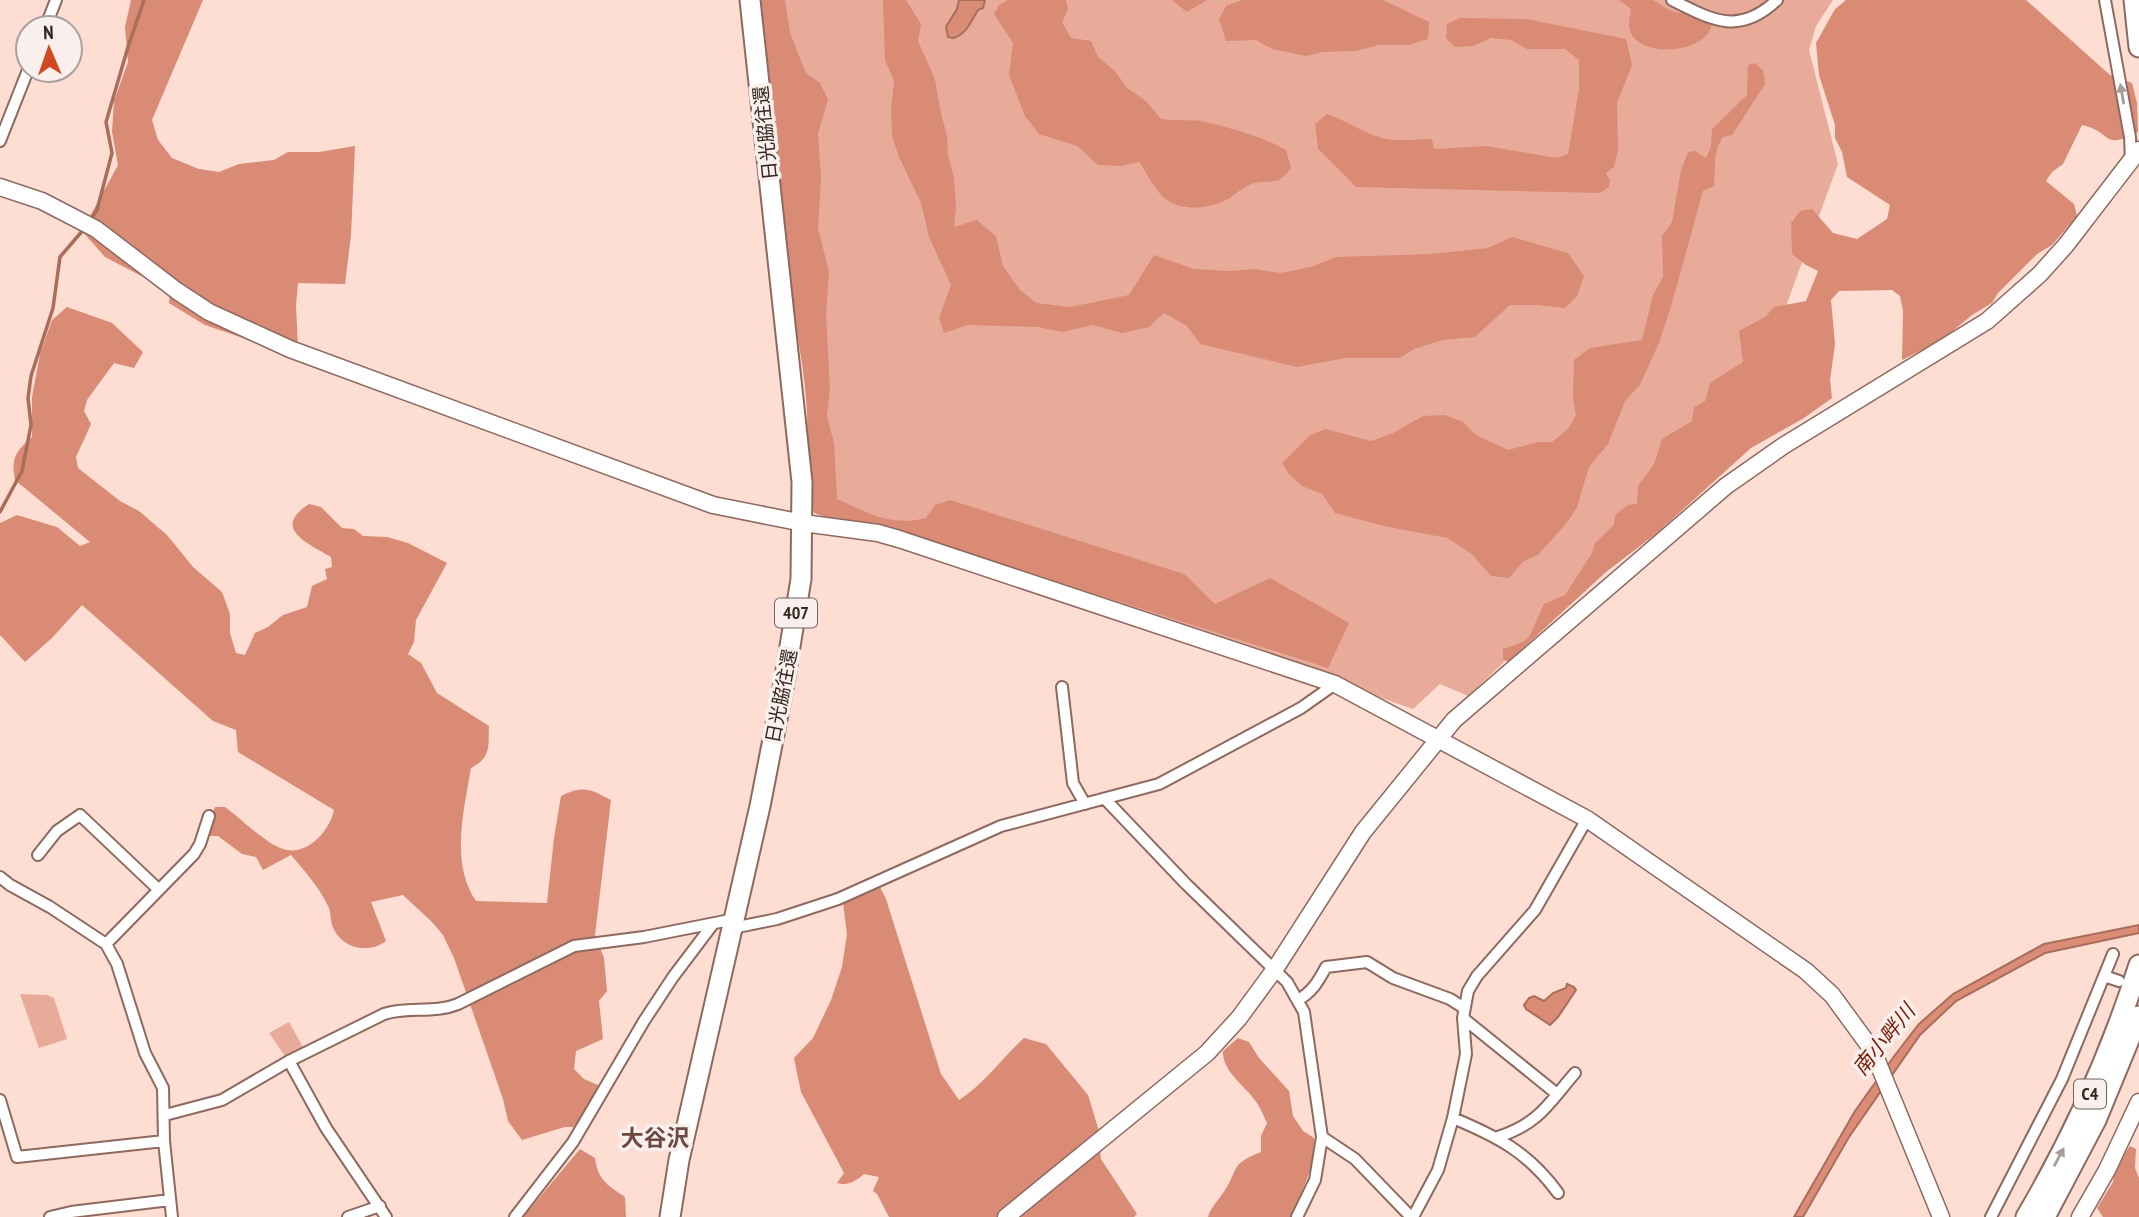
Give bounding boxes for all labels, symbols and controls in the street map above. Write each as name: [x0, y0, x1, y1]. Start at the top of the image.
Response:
north arrow: [14, 14, 84, 84]
text: N: [43, 20, 54, 44]
one-way arrow: [2116, 83, 2127, 105]
street label: 日光脇往還: [748, 84, 782, 182]
road number: 407: [775, 598, 817, 628]
street label: 日光脇往還: [760, 647, 802, 745]
water label: 南小畔川: [1847, 997, 1922, 1081]
road number: C4: [2074, 1079, 2106, 1108]
district label: 大谷沢: [621, 1123, 690, 1152]
one-way arrow: [2053, 1147, 2065, 1167]

